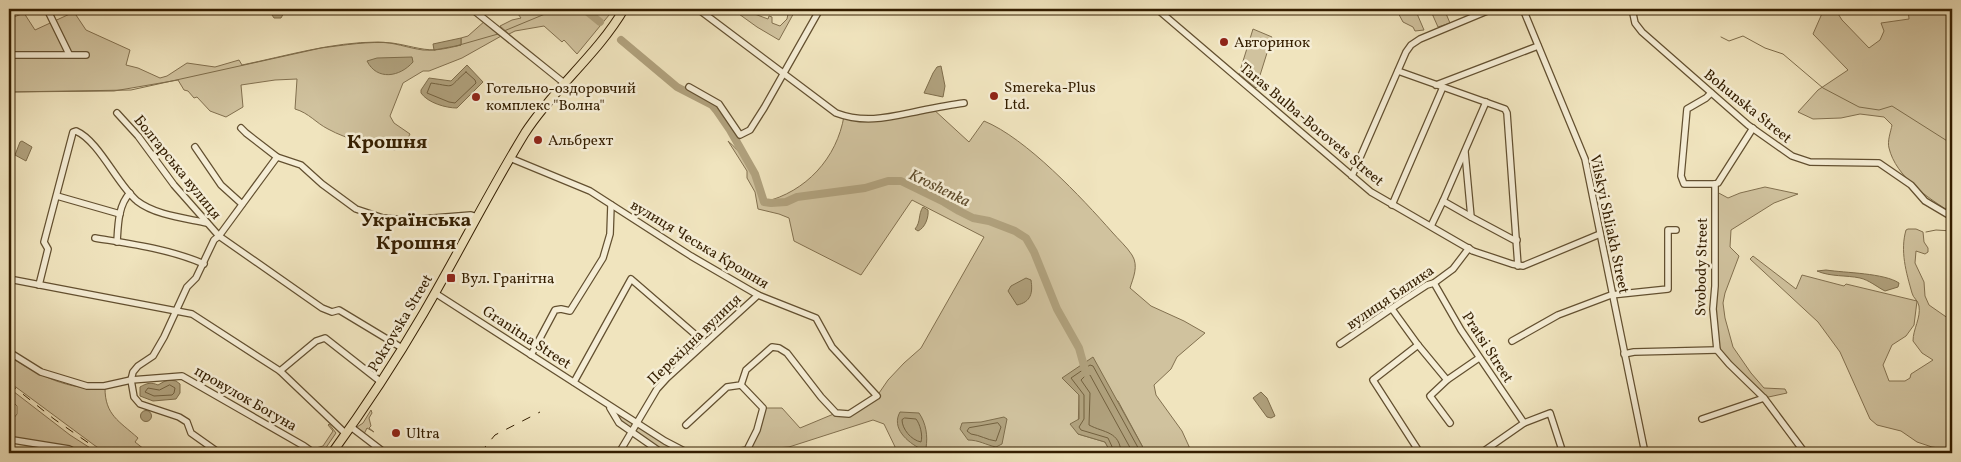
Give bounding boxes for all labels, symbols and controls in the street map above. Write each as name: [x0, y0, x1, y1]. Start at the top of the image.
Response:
place label: Авторинок: [1234, 33, 1310, 54]
marker: Авторинок: [1218, 36, 1230, 48]
street label: Taras Bulba-Borovets Street: [1234, 58, 1388, 192]
street label: Bohunska Street: [1699, 65, 1796, 149]
place label: Smereka-Plus Ltd.: [1004, 78, 1096, 116]
place label: Готельно-оздоровчий комплекс "Волна": [486, 79, 636, 117]
marker: Smereka-Plus Ltd.: [988, 90, 1000, 102]
marker: Готельно-оздоровчий комплекс "Волна": [470, 91, 482, 103]
street label: Болгарська вулиця: [128, 111, 226, 225]
district label: Крошня: [347, 129, 427, 157]
place label: Альбрехт: [548, 131, 614, 152]
marker: Альбрехт: [532, 134, 544, 146]
street label: Vilskyi Shliakh Street: [1584, 153, 1634, 296]
water label: Kroshenka: [905, 164, 974, 213]
street label: вулиця Чеська Крошня: [626, 196, 773, 295]
district label: Українська Крошня: [360, 207, 472, 258]
street label: Svobody Street: [1691, 218, 1714, 316]
street label: вулиця Бялика: [1343, 261, 1439, 335]
place label: Вул. Гранітна: [461, 269, 554, 290]
street label: Pokrovska Street: [364, 271, 439, 377]
marker: Вул. Гранітна: [445, 272, 457, 284]
street label: Перехідна вулиця: [643, 290, 747, 391]
street label: Granitna Street: [478, 302, 575, 375]
street label: Pratsi Street: [1456, 308, 1518, 387]
street label: провулок Богуна: [190, 361, 301, 437]
place label: Ultra: [406, 424, 440, 445]
marker: Ultra: [390, 427, 402, 439]

